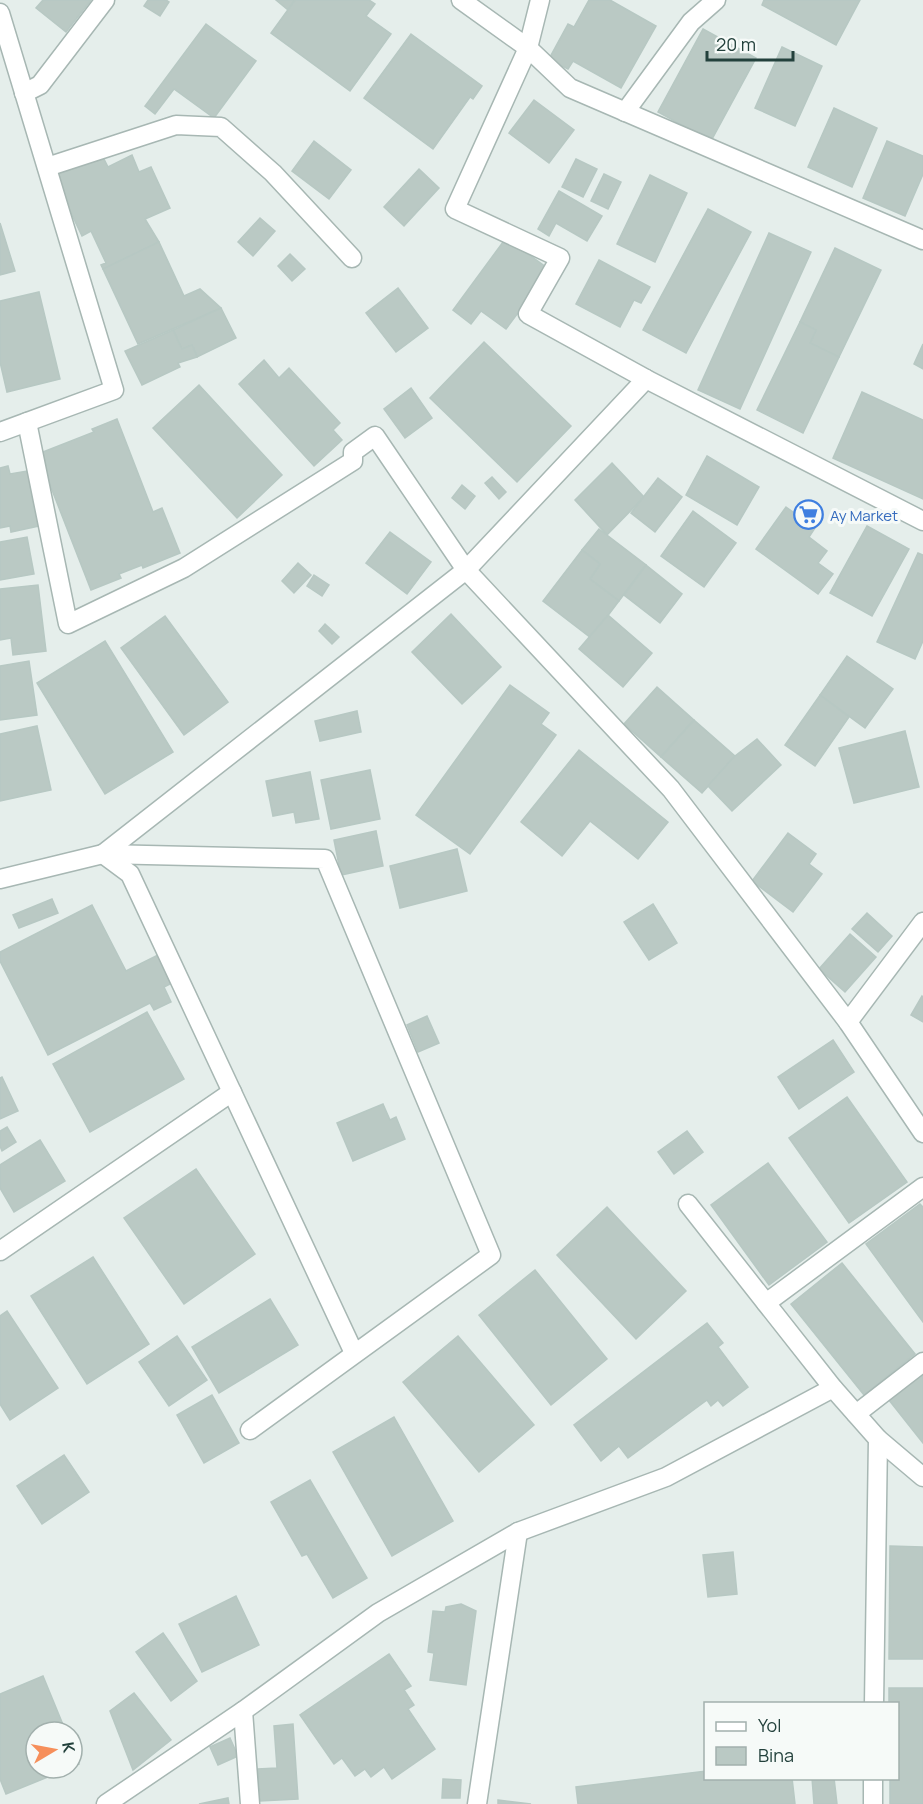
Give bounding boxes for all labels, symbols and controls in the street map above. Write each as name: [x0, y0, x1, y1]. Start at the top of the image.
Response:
scale bar: [707, 24, 792, 62]
text: 20 m: [716, 32, 756, 56]
supermarket icon: Ay Market: [793, 499, 825, 531]
place label: Ay Market: [830, 505, 898, 526]
legend: [704, 1702, 899, 1780]
text: Yol: [758, 1713, 781, 1737]
north arrow: [24, 1720, 84, 1780]
text: K: [57, 1740, 81, 1755]
text: Bina: [758, 1743, 794, 1767]

